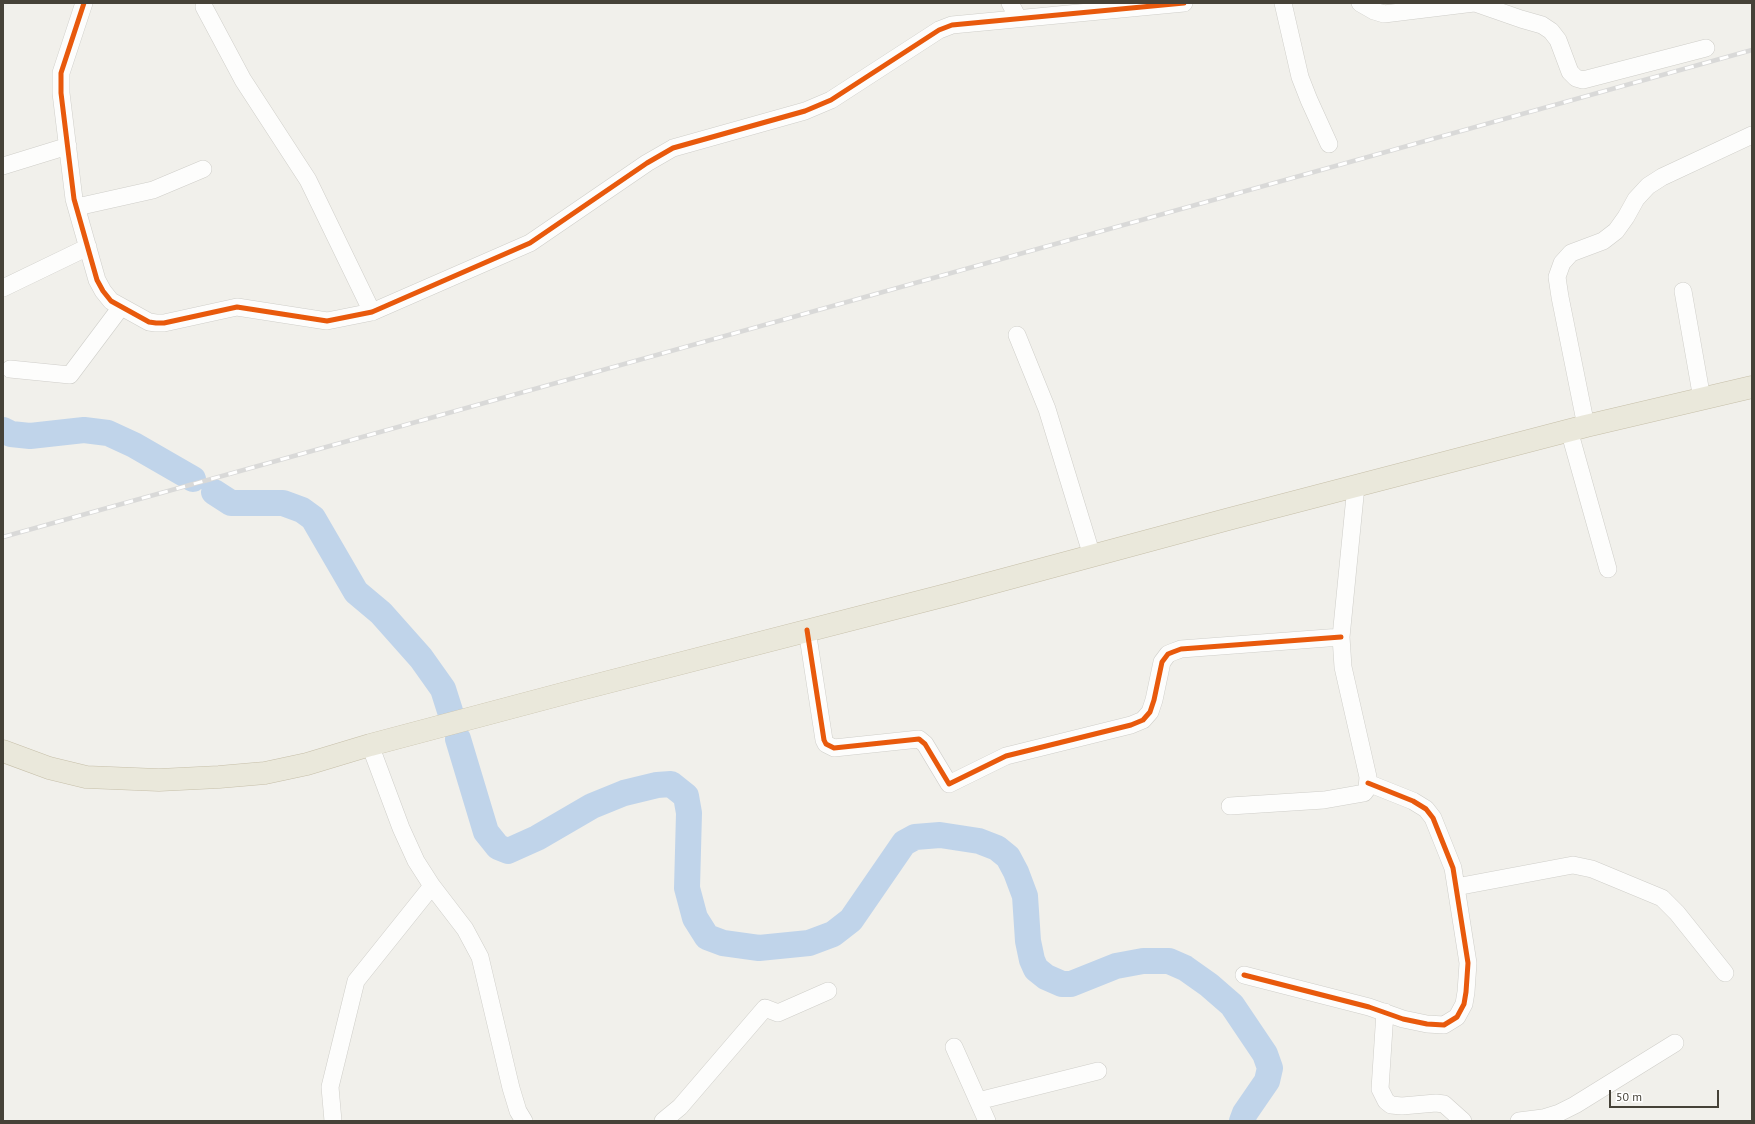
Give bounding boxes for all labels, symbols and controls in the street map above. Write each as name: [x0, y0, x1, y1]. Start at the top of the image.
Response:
scale bar: [1611, 1082, 1721, 1108]
text: 50 m: [1616, 1089, 1642, 1104]

